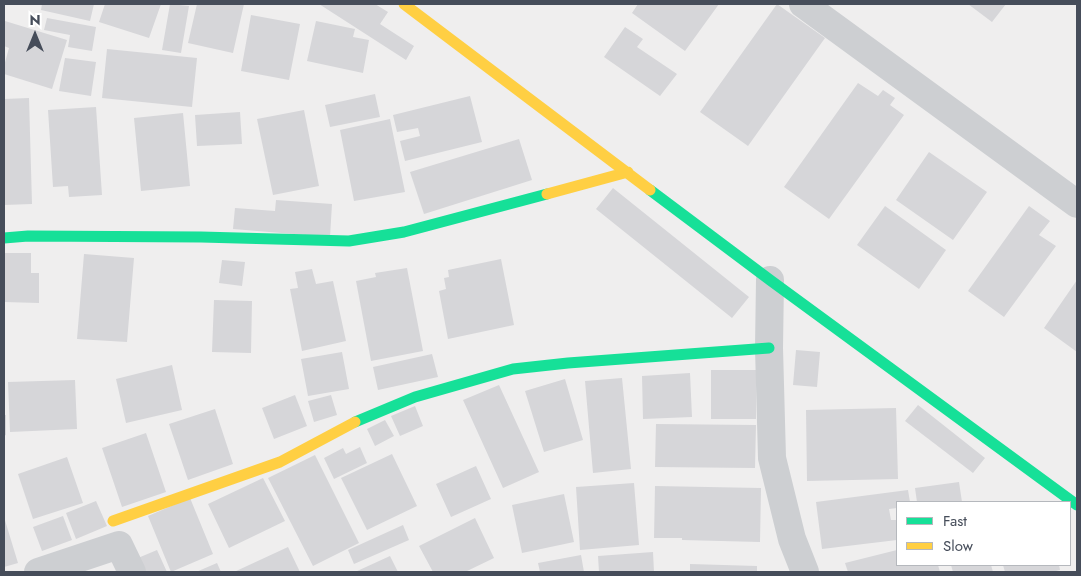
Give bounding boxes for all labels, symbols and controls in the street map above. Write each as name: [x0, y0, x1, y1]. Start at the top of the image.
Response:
north arrow: [10, 10, 60, 60]
text: N: [29, 10, 41, 30]
legend: [896, 501, 1071, 566]
text: Fast: [943, 510, 967, 532]
text: Slow: [943, 535, 973, 557]

